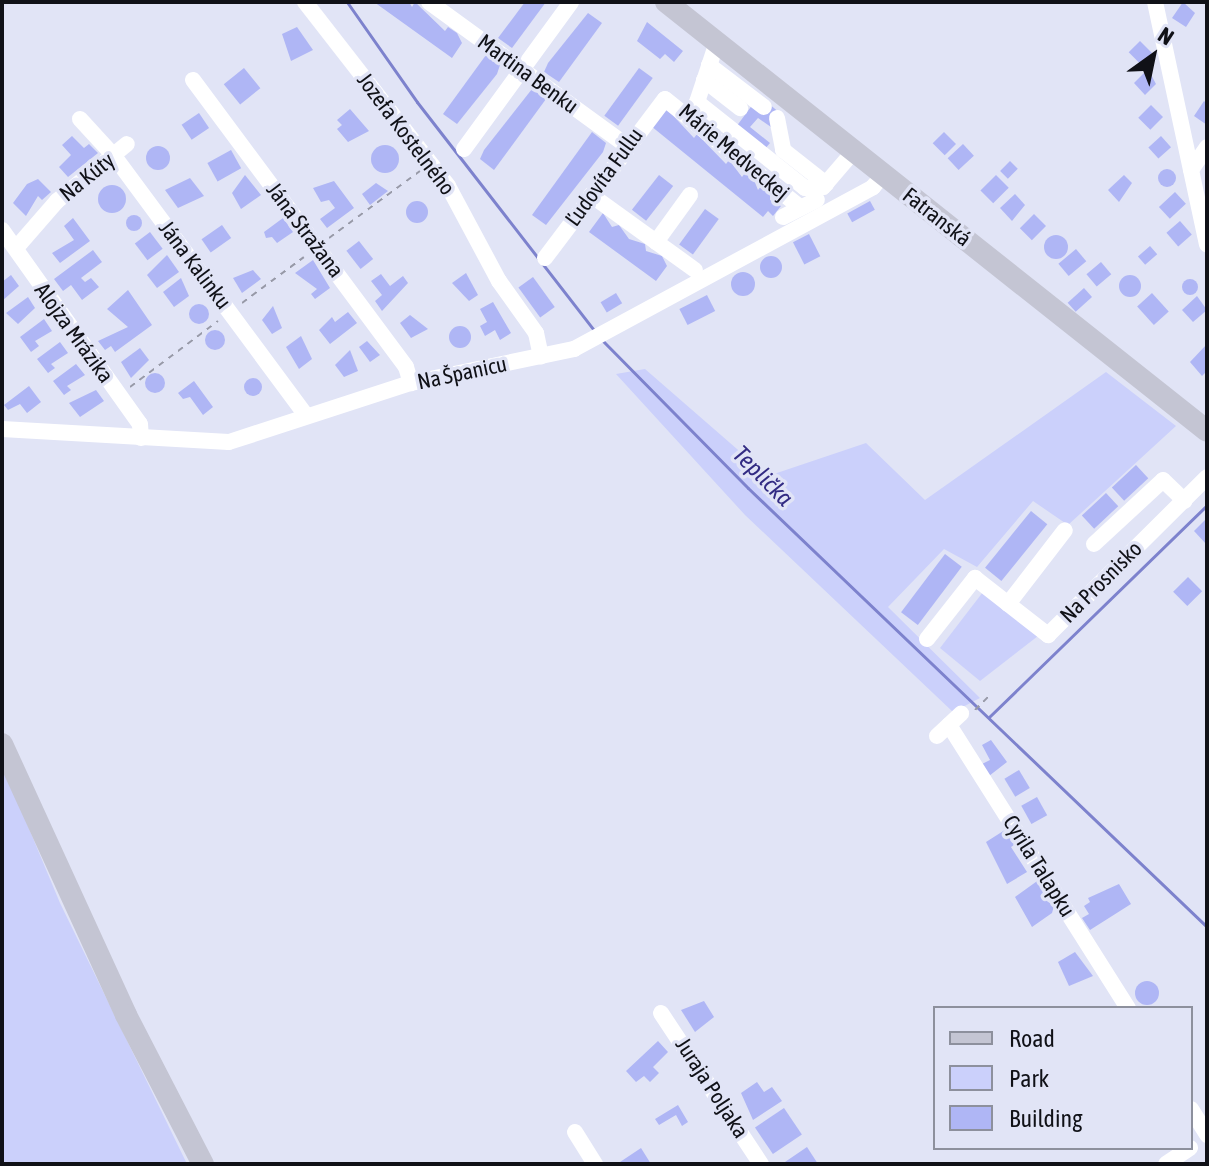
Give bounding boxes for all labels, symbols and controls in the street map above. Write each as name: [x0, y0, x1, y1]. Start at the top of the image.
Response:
north arrow: [1113, 16, 1193, 96]
text: N: [1154, 21, 1179, 50]
street label: Martina Benku: [473, 29, 583, 119]
street label: Jozefa Kostelného: [351, 68, 461, 200]
street label: Márie Medveckej: [674, 98, 794, 206]
street label: Ľudovíta Fullu: [560, 123, 648, 231]
street label: Na Kúty: [54, 147, 120, 207]
street label: Jána Stražana: [261, 177, 349, 283]
street label: Fatranská: [898, 182, 976, 252]
street label: Jána Kalinku: [153, 216, 237, 314]
street label: Alojza Mrázika: [29, 278, 119, 388]
street label: Na Španicu: [415, 351, 509, 395]
water label: Teplička: [727, 440, 799, 512]
street label: Na Prosnisko: [1055, 536, 1147, 628]
street label: Cyrila Talapku: [997, 810, 1081, 922]
legend: [933, 1006, 1193, 1150]
text: Road: [1009, 1025, 1055, 1052]
street label: Juraja Poljaka: [670, 1033, 754, 1143]
text: Park: [1009, 1065, 1049, 1092]
text: Building: [1009, 1105, 1082, 1132]

